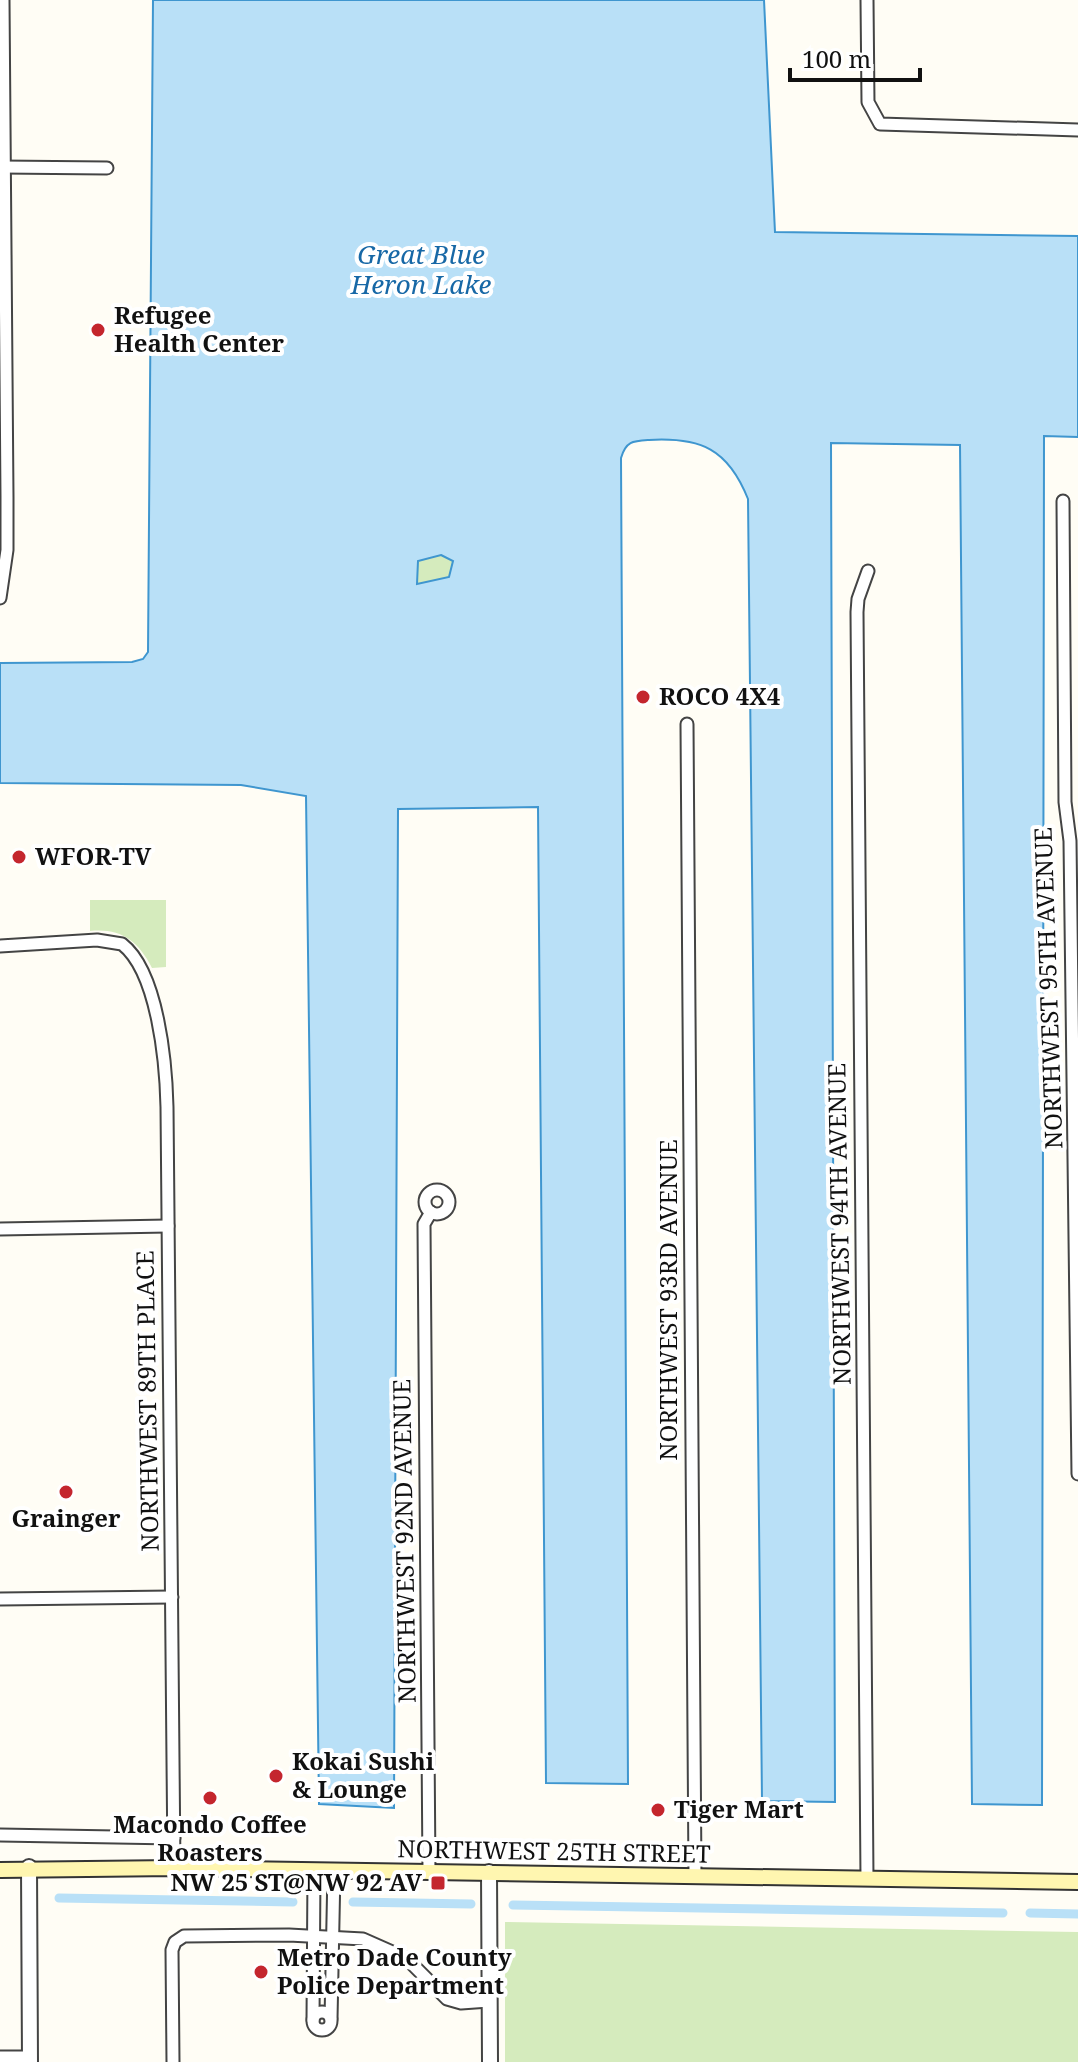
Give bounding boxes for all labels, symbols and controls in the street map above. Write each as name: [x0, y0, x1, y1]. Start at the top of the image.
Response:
scale bar: [790, 32, 920, 82]
text: 100 m: [802, 42, 871, 75]
water label: Great Blue Heron Lake: [350, 236, 492, 302]
place label: Refugee Health Center: [114, 298, 284, 359]
marker: Refugee Health Center: [89, 321, 107, 339]
place label: ROCO 4X4: [659, 679, 781, 712]
marker: ROCO 4X4: [634, 688, 652, 706]
street label: NORTHWEST 95TH AVENUE: [1025, 826, 1070, 1150]
place label: WFOR-TV: [35, 839, 152, 872]
marker: WFOR-TV: [10, 848, 28, 866]
street label: NORTHWEST 94TH AVENUE: [819, 1063, 858, 1385]
street label: NORTHWEST 93RD AVENUE: [651, 1139, 684, 1461]
street label: NORTHWEST 89TH PLACE: [127, 1250, 166, 1552]
street label: NORTHWEST 92ND AVENUE: [384, 1379, 423, 1703]
marker: Grainger: [57, 1483, 75, 1501]
place label: Grainger: [11, 1501, 121, 1534]
place label: Kokai Sushi & Lounge: [292, 1744, 435, 1805]
marker: Kokai Sushi & Lounge: [267, 1767, 285, 1785]
marker: Macondo Coffee Roasters: [201, 1789, 219, 1807]
place label: Tiger Mart: [674, 1792, 804, 1825]
marker: Tiger Mart: [649, 1801, 667, 1819]
place label: Macondo Coffee Roasters: [113, 1807, 307, 1868]
street label: NORTHWEST 25TH STREET: [397, 1831, 711, 1870]
place label: NW 25 ST@NW 92 AV: [170, 1865, 422, 1898]
marker: NW 25 ST@NW 92 AV: [429, 1874, 447, 1892]
place label: Metro Dade County Police Department: [277, 1940, 512, 2001]
marker: Metro Dade County Police Department: [252, 1963, 270, 1981]

